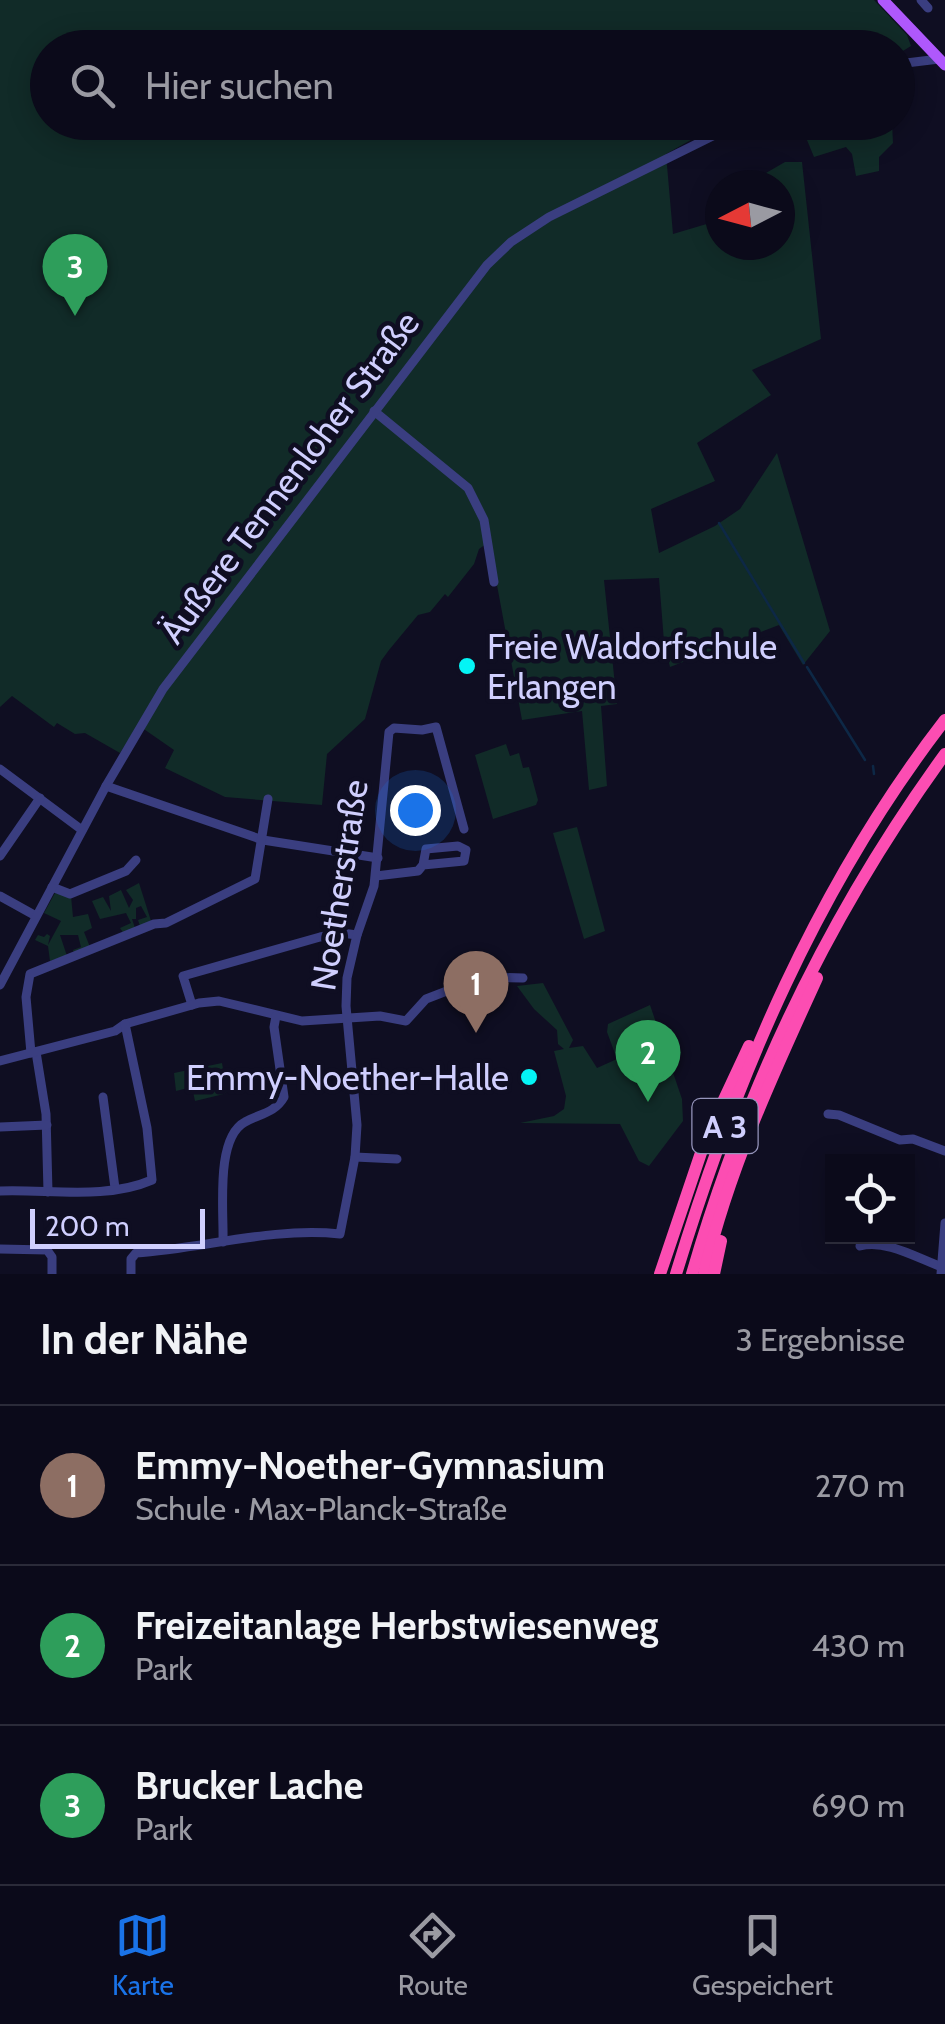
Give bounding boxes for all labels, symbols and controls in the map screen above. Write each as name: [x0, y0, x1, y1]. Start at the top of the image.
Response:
search box: [30, 30, 915, 140]
icon: search: [65, 58, 120, 113]
text: Hier suchen: [145, 62, 334, 109]
north arrow: [705, 170, 795, 260]
pin: 3: [42, 234, 108, 316]
street label: Äußere Tennenloher Straße: [150, 302, 428, 652]
place label: Freie Waldorfschule Erlangen: [487, 625, 777, 708]
marker: Freie Waldorfschule Erlangen: [456, 655, 478, 677]
street label: Noetherstraße: [301, 776, 377, 994]
your location: [390, 785, 441, 836]
pin: 1: [444, 950, 508, 1033]
pin: 2: [616, 1020, 680, 1102]
place label: Emmy-Noether-Halle: [186, 1056, 509, 1099]
marker: Emmy-Noether-Halle: [518, 1066, 540, 1088]
road number: A 3: [692, 1099, 758, 1153]
map controls: [825, 1154, 915, 1244]
button: locate: [825, 1154, 915, 1244]
scale bar: [30, 1204, 205, 1248]
text: 200 m: [45, 1209, 130, 1243]
text: In der Nähe: [40, 1313, 248, 1365]
text: 3 Ergebnisse: [735, 1320, 905, 1359]
text: Emmy-Noether-Gymnasium: [135, 1442, 605, 1489]
text: 1: [67, 1466, 78, 1505]
text: 270 m: [815, 1466, 905, 1505]
text: Schule · Max-Planck-Straße: [135, 1489, 507, 1528]
text: Freizeitanlage Herbstwiesenweg: [135, 1602, 658, 1649]
text: 2: [64, 1626, 81, 1665]
text: 430 m: [812, 1626, 905, 1665]
text: Park: [135, 1649, 193, 1688]
text: Brucker Lache: [135, 1762, 363, 1809]
text: 3: [64, 1786, 81, 1825]
text: 690 m: [811, 1786, 905, 1825]
text: Park: [135, 1809, 193, 1848]
tab: Karte: [112, 1908, 174, 2002]
tab: Route: [398, 1908, 468, 2002]
tab: Gespeichert: [692, 1908, 833, 2002]

